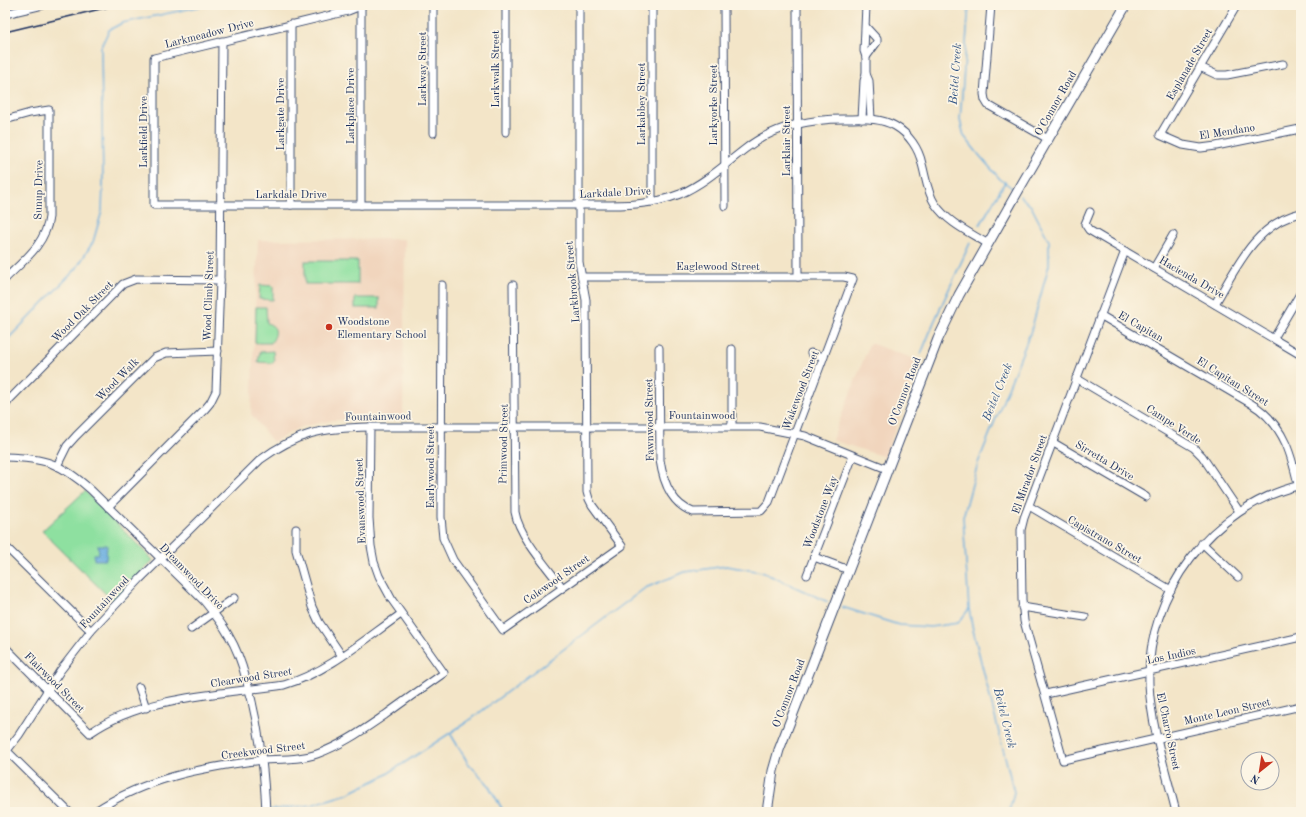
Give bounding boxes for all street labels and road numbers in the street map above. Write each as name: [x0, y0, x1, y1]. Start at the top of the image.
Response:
street label: Larkmeadow Drive: [164, 18, 255, 51]
street label: Esplanade Street: [1165, 27, 1215, 103]
street label: Larkwalk Street: [491, 30, 502, 108]
street label: Larkway Street: [418, 32, 429, 106]
street label: Larkabbey Street: [637, 62, 648, 145]
street label: Larkyorke Street: [709, 64, 720, 146]
street label: Larkplace Drive: [346, 68, 357, 144]
street label: O'Connor Road: [1033, 69, 1079, 138]
street label: Larkgate Drive: [276, 78, 287, 150]
street label: Larkfield Drive: [139, 96, 150, 168]
street label: Larklair Street: [782, 105, 793, 177]
street label: El Mendano: [1199, 123, 1256, 142]
street label: Sunup Drive: [33, 160, 46, 220]
street label: Larkdale Drive: [579, 186, 651, 201]
street label: Larkdale Drive: [255, 190, 327, 201]
street label: Larkbrook Street: [564, 240, 583, 323]
street label: Wood Climb Street: [202, 251, 217, 341]
street label: Hacienda Drive: [1157, 255, 1226, 301]
street label: Eaglewood Street: [676, 262, 760, 273]
street label: Wood Oak Street: [50, 279, 116, 345]
street label: El Capitan: [1116, 310, 1165, 345]
street label: Wakewood Street: [781, 349, 822, 432]
street label: O'Connor Road: [887, 355, 924, 427]
street label: Wood Walk: [95, 356, 142, 404]
street label: El Capitan Street: [1194, 356, 1270, 409]
street label: Fawnwood Street: [644, 378, 657, 462]
street label: Primwood Street: [498, 403, 511, 484]
street label: Campe Verde: [1144, 403, 1203, 447]
street label: Fountainwood: [345, 411, 412, 424]
street label: Fountainwood: [669, 411, 736, 422]
street label: Earlywood Street: [426, 425, 437, 509]
street label: El Mirador Street: [1011, 433, 1050, 516]
street label: Sirretta Drive: [1073, 439, 1136, 483]
street label: Evanswood Street: [354, 458, 368, 544]
street label: Woodstone Way: [802, 474, 840, 551]
street label: Capistrano Street: [1065, 515, 1143, 566]
street label: Dreamwood Drive: [157, 542, 225, 612]
street label: Colewood Street: [522, 553, 592, 607]
street label: Fountainwood: [78, 575, 132, 631]
street label: Los Indios: [1146, 646, 1197, 667]
street label: Flairwood Street: [22, 651, 86, 715]
street label: O'Connor Road: [771, 657, 808, 729]
street label: Clearwood Street: [210, 667, 293, 690]
street label: El Charro Street: [1154, 691, 1181, 771]
street label: Monte Leon Street: [1183, 697, 1272, 728]
street label: Creekwood Street: [221, 741, 306, 762]

